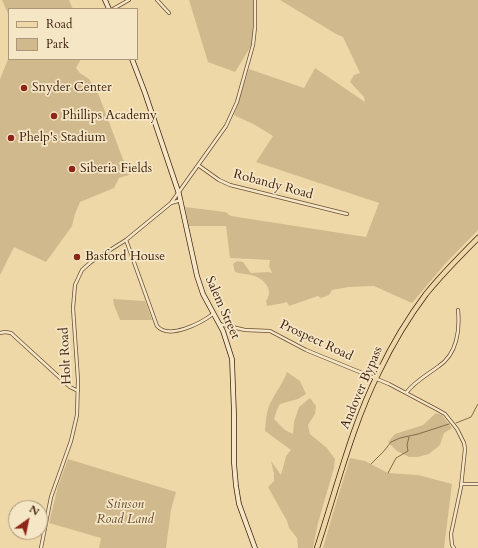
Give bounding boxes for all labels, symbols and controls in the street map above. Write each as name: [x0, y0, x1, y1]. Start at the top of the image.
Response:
legend: [8, 8, 138, 60]
text: Road: [46, 16, 72, 32]
text: Park: [46, 36, 69, 52]
place label: Snyder Center: [32, 80, 112, 96]
marker: Snyder Center: [19, 83, 29, 93]
place label: Phillips Academy: [62, 108, 157, 124]
marker: Phillips Academy: [49, 111, 59, 121]
place label: Phelp's Stadium: [19, 130, 106, 146]
marker: Phelp's Stadium: [6, 133, 16, 143]
place label: Siberia Fields: [80, 161, 152, 177]
marker: Siberia Fields: [67, 164, 77, 174]
street label: Robandy Road: [231, 167, 315, 203]
place label: Basford House: [85, 249, 165, 265]
marker: Basford House: [72, 252, 82, 262]
street label: Salem Street: [201, 274, 243, 342]
street label: Prospect Road: [277, 317, 355, 365]
street label: Holt Road: [57, 327, 75, 385]
street label: Andover Bypass: [338, 344, 386, 432]
park label: Stinson Road Land: [96, 497, 154, 528]
north arrow: [8, 500, 48, 540]
text: N: [26, 501, 42, 519]

